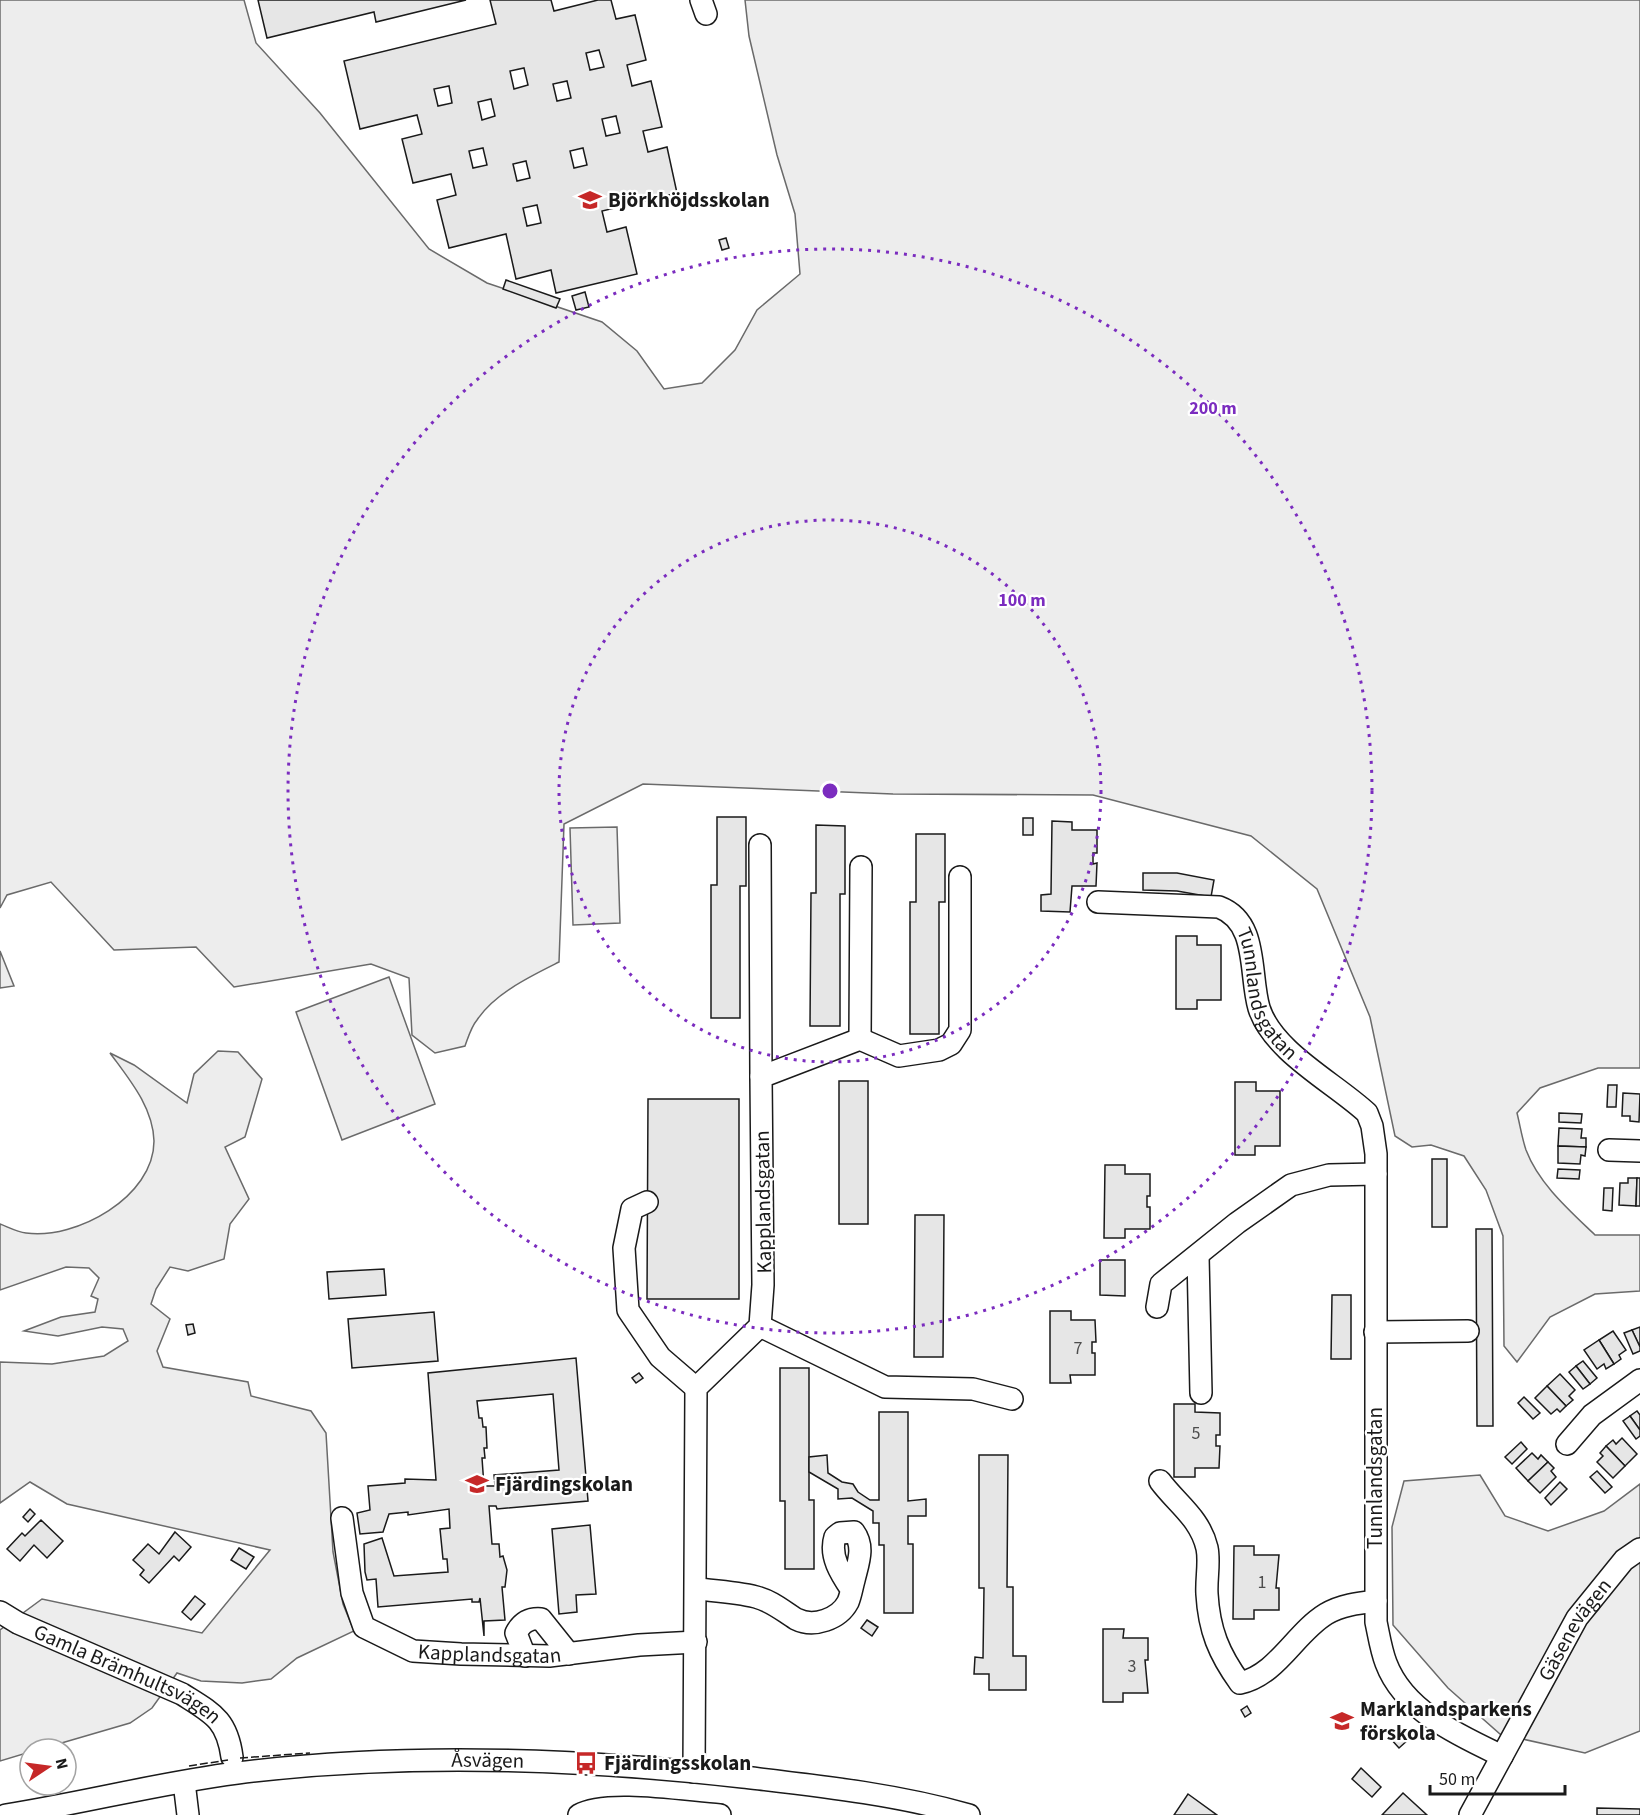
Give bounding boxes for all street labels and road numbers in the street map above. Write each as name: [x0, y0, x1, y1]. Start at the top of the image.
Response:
street label: Tunnlandsgatan: [1229, 922, 1305, 1067]
street label: Kapplandsgatan: [747, 1130, 779, 1274]
street label: Tunnlandsgatan: [1360, 1407, 1390, 1549]
street label: Gäsenevägen: [1531, 1572, 1618, 1686]
street label: Gamla Brämhultsvägen: [29, 1617, 228, 1731]
street label: Kapplandsgatan: [417, 1636, 563, 1671]
street label: Åsvägen: [451, 1745, 525, 1776]

